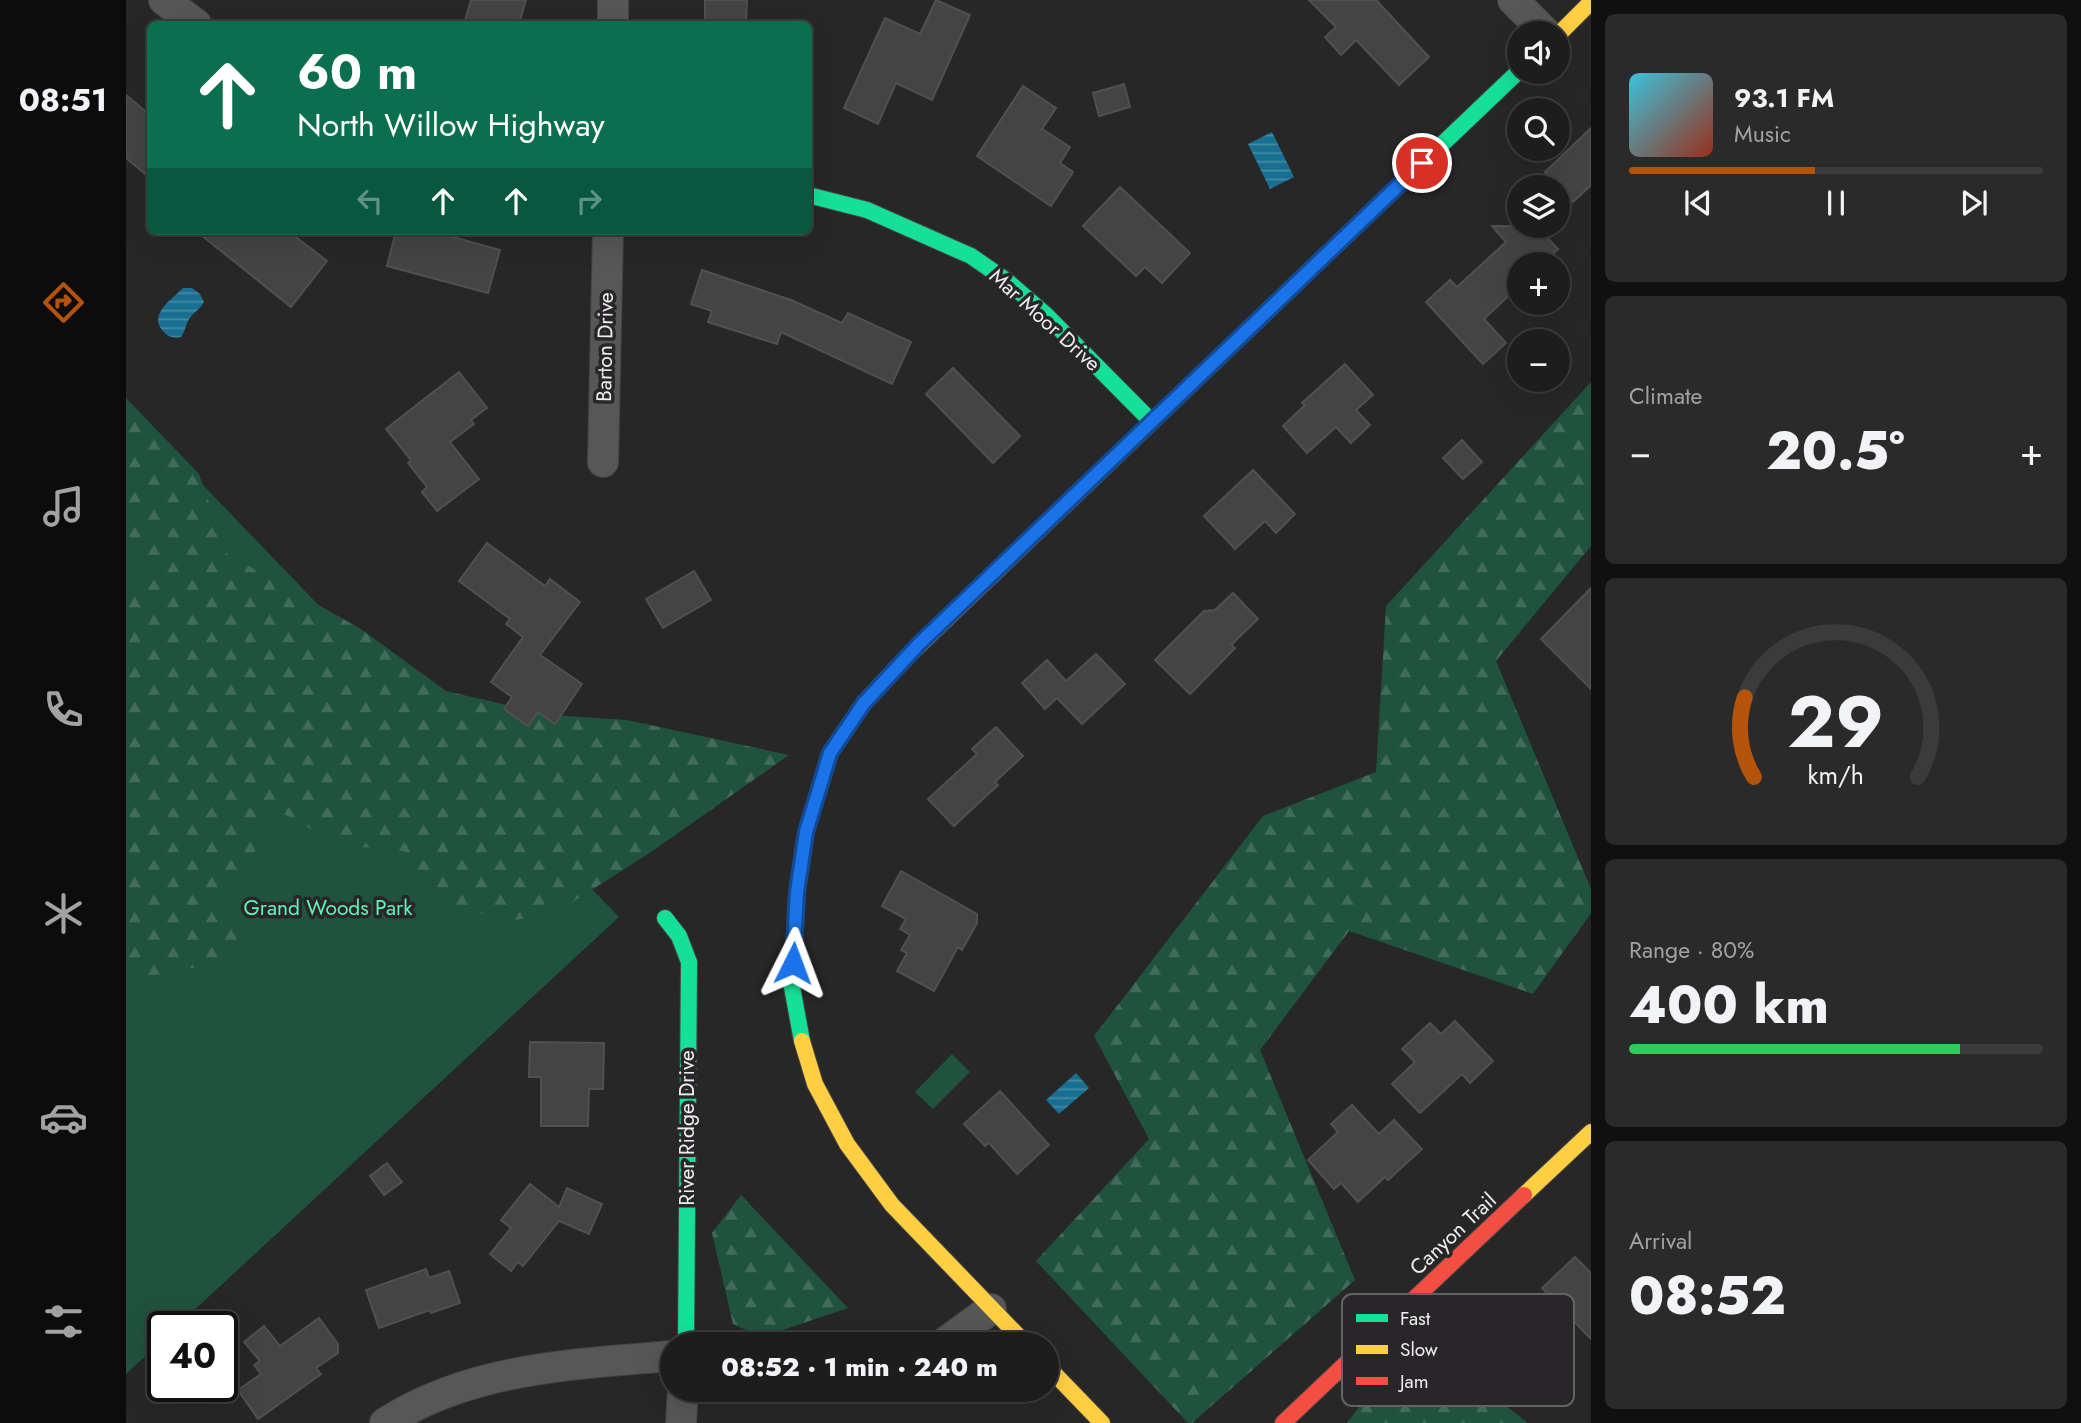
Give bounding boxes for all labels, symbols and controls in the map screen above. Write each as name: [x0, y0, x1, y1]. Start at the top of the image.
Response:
map controls: [1507, 21, 1570, 392]
button: sound: [1507, 21, 1570, 84]
text: 60 m: [297, 37, 417, 107]
icon: ahead: [182, 49, 273, 140]
text: 08:51: [19, 77, 107, 123]
text: 93.1 FM: [1734, 79, 1834, 117]
button: search: [1507, 98, 1570, 161]
text: North Willow Highway: [297, 102, 605, 148]
text: Music: [1734, 117, 1791, 151]
pin: [1392, 133, 1452, 193]
icon: arrive: [1403, 144, 1441, 182]
button: layers: [1507, 175, 1570, 238]
icon: left: [351, 182, 389, 220]
icon: ahead: [424, 182, 462, 220]
icon: ahead: [497, 182, 535, 220]
icon: right: [570, 182, 608, 220]
icon: previous: [1679, 184, 1717, 222]
icon: pause: [1817, 184, 1855, 222]
icon: next: [1955, 184, 1993, 222]
button: +: [1507, 252, 1570, 315]
street label: Mar Moor Drive: [983, 262, 1107, 378]
icon: directions: [39, 278, 88, 327]
street label: Barton Drive: [589, 292, 621, 402]
button: −: [1507, 329, 1570, 392]
text: Climate: [1629, 379, 1702, 413]
text: 20.5°: [1766, 413, 1905, 489]
text: −: [1629, 424, 1651, 479]
text: +: [2020, 424, 2043, 479]
icon: music: [39, 482, 88, 531]
text: 29: [1788, 670, 1884, 775]
icon: phone: [39, 685, 88, 734]
text: km/h: [1808, 757, 1864, 793]
icon: climate: [39, 889, 88, 938]
park label: Grand Woods Park: [243, 893, 413, 923]
position arrow: [756, 926, 830, 1000]
text: Range · 80%: [1629, 933, 1754, 967]
text: 400 km: [1629, 967, 1829, 1043]
street label: River Ridge Drive: [672, 1050, 702, 1206]
icon: car: [39, 1093, 88, 1142]
street label: Canyon Trail: [1403, 1186, 1503, 1282]
text: Arrival: [1629, 1224, 1692, 1258]
text: 08:52: [1629, 1258, 1786, 1334]
legend: [1342, 1294, 1574, 1406]
icon: filters: [39, 1297, 88, 1346]
text: Fast: [1400, 1305, 1431, 1332]
speed limit sign: 40: [147, 1311, 238, 1402]
text: Slow: [1400, 1336, 1438, 1363]
text: 08:52 · 1 min · 240 m: [721, 1348, 998, 1386]
text: Jam: [1397, 1368, 1429, 1395]

